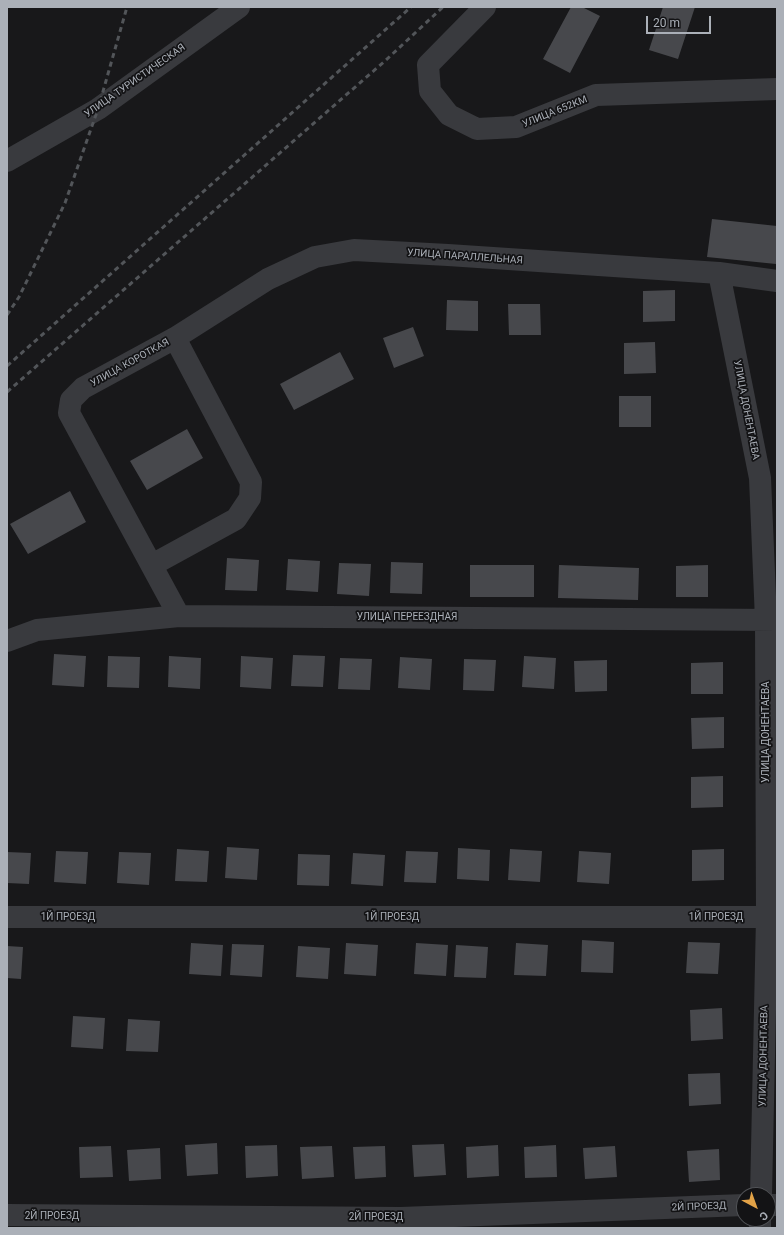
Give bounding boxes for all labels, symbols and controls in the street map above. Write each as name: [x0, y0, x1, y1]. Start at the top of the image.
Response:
scale bar: [648, 8, 713, 34]
text: 20 m: [653, 16, 680, 30]
street label: УЛИЦА ТУРИСТИЧЕСКАЯ: [82, 42, 188, 120]
street label: УЛИЦА 652КМ: [521, 94, 589, 130]
street label: УЛИЦА ПАРАЛЛЕЛЬНАЯ: [407, 247, 523, 267]
street label: УЛИЦА КОРОТКАЯ: [89, 336, 171, 390]
street label: УЛИЦА ДОНЕНТАЕВА: [730, 359, 762, 461]
street label: УЛИЦА ПЕРЕЕЗДНАЯ: [357, 611, 457, 623]
street label: УЛИЦА ДОНЕНТАЕВА: [760, 681, 772, 783]
street label: 1Й ПРОЕЗД: [41, 911, 95, 923]
street label: 1Й ПРОЕЗД: [365, 911, 419, 923]
street label: 1Й ПРОЕЗД: [689, 911, 743, 923]
street label: УЛИЦА ДОНЕНТАЕВА: [757, 1005, 771, 1107]
north arrow: [736, 1187, 776, 1227]
street label: 2Й ПРОЕЗД: [671, 1200, 727, 1214]
text: С: [757, 1208, 771, 1223]
street label: 2Й ПРОЕЗД: [25, 1210, 79, 1222]
street label: 2Й ПРОЕЗД: [349, 1211, 403, 1223]

